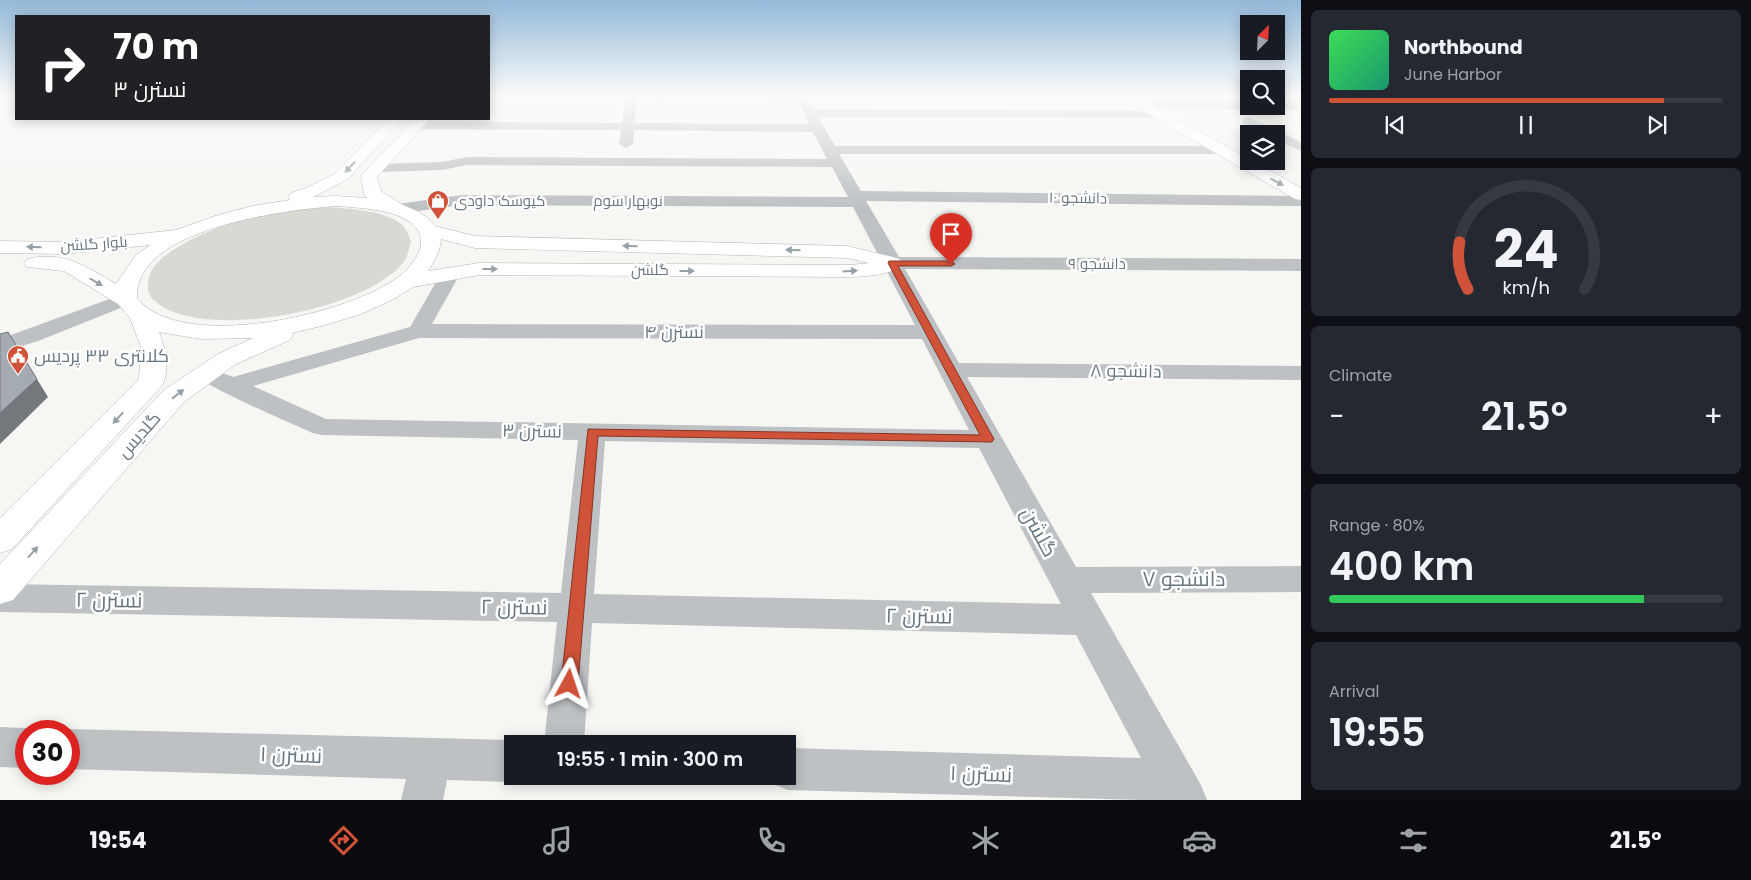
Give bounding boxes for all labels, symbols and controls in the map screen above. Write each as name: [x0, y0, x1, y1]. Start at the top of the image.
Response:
north arrow: [1240, 15, 1285, 60]
map controls: [1240, 15, 1285, 170]
text: 70 m: [113, 22, 199, 71]
text: Northbound: [1404, 34, 1523, 61]
icon: right: [30, 35, 95, 100]
text: June Harbor: [1404, 63, 1502, 86]
button: search: [1240, 70, 1285, 115]
text: نسترن ۳: [113, 74, 186, 105]
icon: previous: [1381, 111, 1409, 139]
icon: pause: [1512, 111, 1540, 139]
icon: next: [1643, 111, 1671, 139]
button: layers: [1240, 125, 1285, 170]
one-way arrow: [344, 161, 356, 173]
one-way arrow: [1270, 178, 1284, 186]
street label: دانشجو ۱۰: [1049, 186, 1107, 209]
shop icon: کیوسک داودی: [426, 189, 450, 220]
place label: کیوسک داودی: [454, 190, 545, 211]
street label: نوبهار سوم: [593, 190, 663, 211]
pin: [930, 213, 972, 264]
text: 24: [1494, 213, 1558, 286]
icon: arrive: [937, 220, 965, 248]
street label: بلوار گلشن: [60, 231, 128, 256]
one-way arrow: [622, 242, 638, 250]
one-way arrow: [26, 243, 42, 251]
one-way arrow: [784, 246, 800, 254]
street label: دانشجو ۹: [1068, 253, 1126, 274]
street label: گلشن: [631, 259, 669, 280]
one-way arrow: [482, 266, 498, 274]
one-way arrow: [679, 267, 695, 275]
one-way arrow: [842, 267, 858, 275]
text: km/h: [1502, 275, 1550, 300]
one-way arrow: [90, 278, 103, 287]
street label: نسترن ۴: [644, 319, 704, 344]
place label: کلانتری ۳۳ پردیس: [34, 343, 169, 368]
public building icon: کلانتری ۳۳ پردیس: [6, 344, 30, 375]
street label: دانشجو ۸: [1090, 357, 1162, 384]
text: Climate: [1329, 364, 1392, 387]
one-way arrow: [171, 389, 184, 400]
text: 21.5°: [1481, 390, 1568, 443]
text: −: [1329, 397, 1344, 436]
text: +: [1704, 397, 1723, 436]
street label: گلدیس: [111, 406, 166, 463]
one-way arrow: [112, 411, 124, 423]
street label: نسترن ۳: [502, 417, 562, 444]
street label: گلشن: [1014, 502, 1065, 562]
text: Range · 80%: [1329, 514, 1425, 537]
text: 400 km: [1329, 540, 1474, 593]
one-way arrow: [27, 547, 39, 559]
street label: دانشجو ۷: [1143, 564, 1225, 593]
street label: نسترن ۲: [75, 584, 143, 615]
street label: نسترن ۲: [480, 591, 548, 622]
street label: نسترن ۲: [885, 600, 953, 631]
position arrow: [542, 657, 594, 709]
text: Arrival: [1329, 680, 1379, 703]
text: 19:55: [1329, 706, 1425, 759]
speed limit sign: 30: [15, 720, 80, 785]
street label: نسترن ۱: [259, 739, 323, 770]
text: 19:55 · 1 min · 300 m: [557, 746, 743, 773]
street label: نسترن ۱: [949, 758, 1013, 789]
icon: directions: [326, 823, 361, 858]
icon: music: [540, 823, 575, 858]
icon: phone: [754, 823, 789, 858]
icon: climate: [968, 823, 1003, 858]
icon: car: [1182, 823, 1217, 858]
icon: filters: [1396, 823, 1431, 858]
text: 19:54: [90, 825, 147, 856]
text: 21.5°: [1610, 825, 1661, 856]

